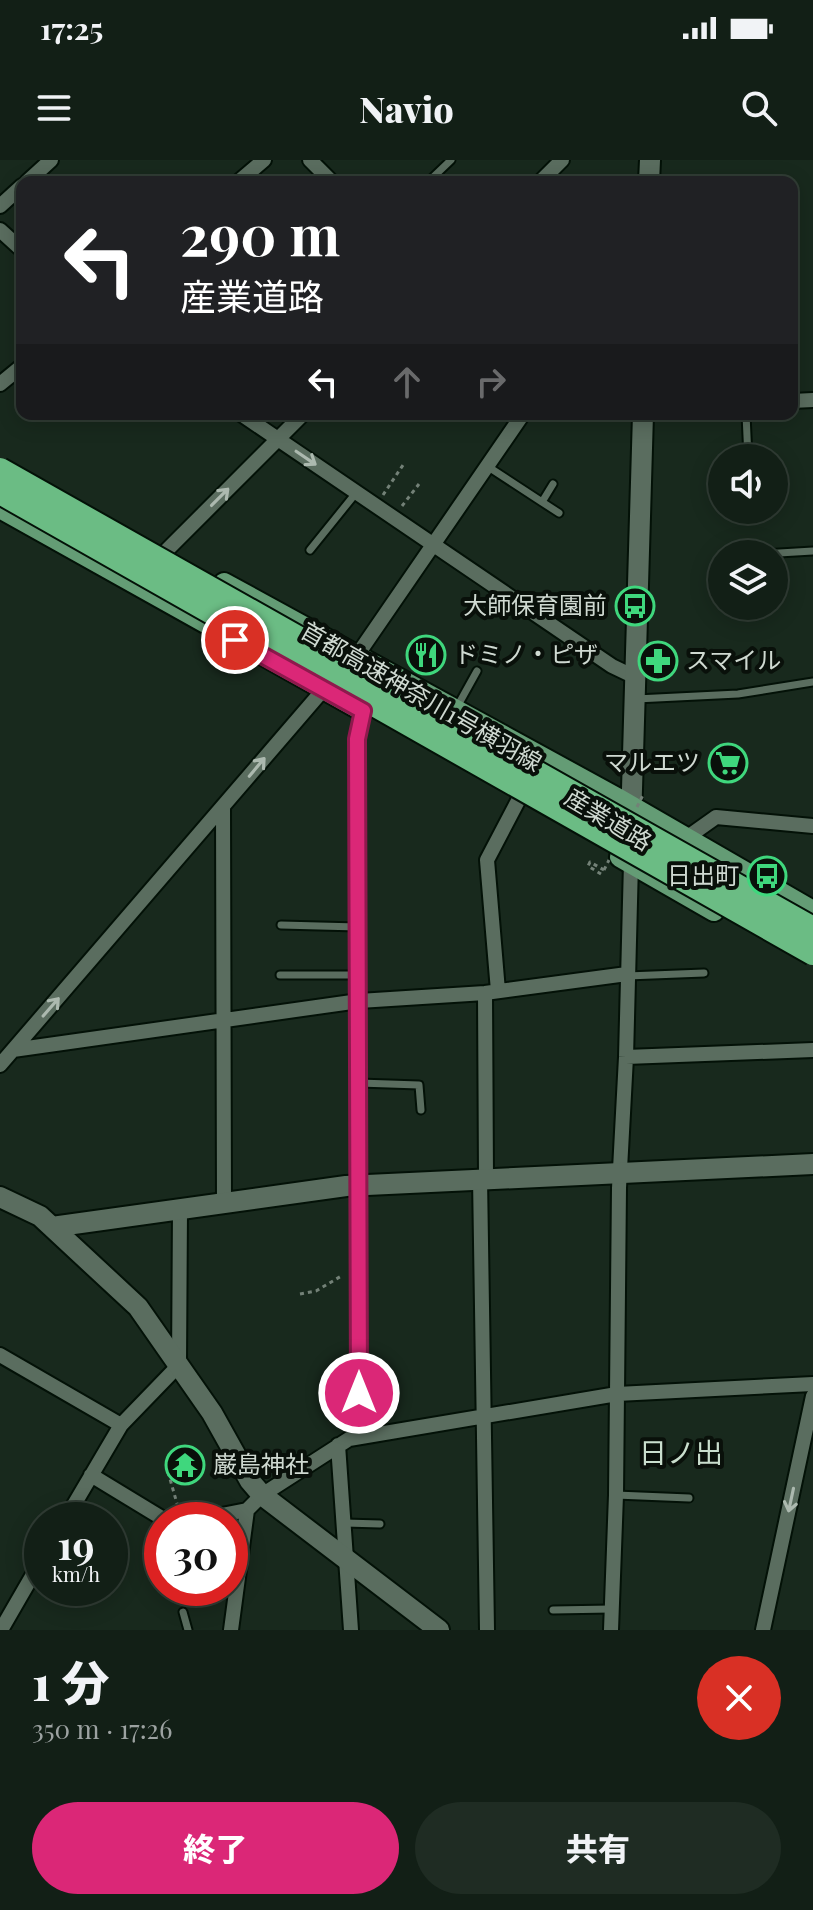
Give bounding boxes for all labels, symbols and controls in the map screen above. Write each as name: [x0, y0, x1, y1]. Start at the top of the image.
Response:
text: 17:25: [40, 8, 103, 48]
text: Navio: [359, 84, 454, 132]
icon: menu: [32, 86, 76, 130]
icon: search: [737, 86, 781, 130]
text: 290 m: [180, 196, 340, 271]
icon: left: [48, 208, 152, 312]
text: 産業道路: [180, 271, 324, 319]
icon: left: [301, 360, 345, 404]
icon: ahead: [385, 360, 429, 404]
icon: right: [469, 360, 513, 404]
map controls: [708, 444, 788, 620]
button: sound: [708, 444, 788, 524]
one-way arrow: [294, 450, 317, 466]
one-way arrow: [210, 488, 229, 507]
button: layers: [708, 540, 788, 620]
bus stop icon: 大師保育園前: [614, 585, 656, 627]
place label: 大師保育園前: [463, 588, 607, 620]
pin: [201, 606, 269, 674]
street label: 首都高速神奈川1号横羽線: [296, 613, 548, 777]
icon: arrive: [213, 618, 257, 662]
restaurant icon: ドミノ・ピザ: [405, 634, 447, 676]
place label: ドミノ・ピザ: [454, 637, 598, 669]
pharmacy icon: スマイル: [637, 640, 679, 682]
place label: スマイル: [686, 643, 781, 675]
supermarket icon: マルエツ: [707, 742, 749, 784]
place label: マルエツ: [604, 745, 700, 777]
one-way arrow: [248, 757, 266, 778]
street label: 産業道路: [560, 780, 658, 857]
bus stop icon: 日出町: [746, 855, 788, 897]
place label: 日出町: [667, 858, 739, 890]
one-way arrow: [42, 997, 60, 1017]
position arrow: [317, 1351, 401, 1435]
district label: 日ノ出: [639, 1433, 723, 1470]
temple icon: 巌島神社: [164, 1444, 206, 1486]
place label: 巌島神社: [213, 1447, 309, 1479]
one-way arrow: [783, 1487, 798, 1512]
speed limit sign: 30: [144, 1502, 248, 1606]
text: 19: [57, 1517, 95, 1570]
text: km/h: [52, 1560, 100, 1587]
text: 1 分: [32, 1649, 110, 1713]
button: close: [697, 1656, 781, 1740]
text: 350 m · 17:26: [32, 1711, 172, 1746]
button: 終了: [32, 1802, 399, 1894]
button: 共有: [415, 1802, 781, 1894]

